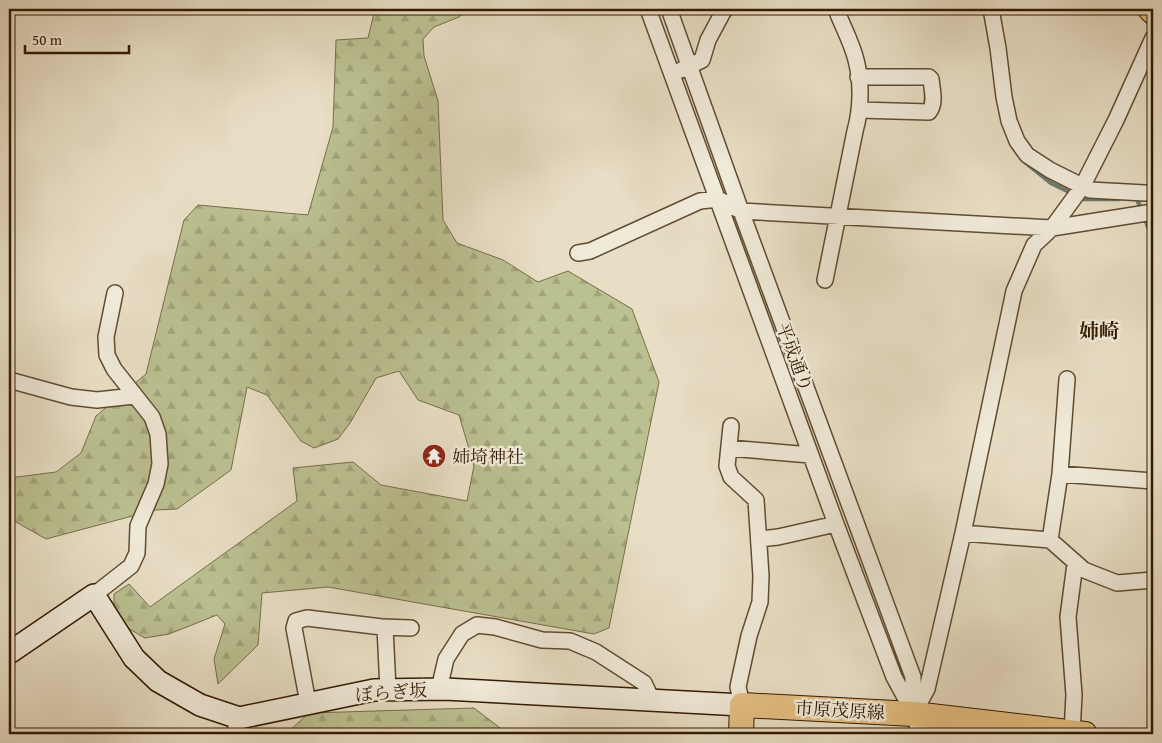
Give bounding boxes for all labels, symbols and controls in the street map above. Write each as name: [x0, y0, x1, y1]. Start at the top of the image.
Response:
scale bar: [25, 22, 129, 54]
text: 50 m: [32, 29, 63, 50]
district label: 姉崎: [1079, 316, 1119, 345]
street label: 平成通り: [770, 319, 820, 395]
temple icon: 姉埼神社: [421, 443, 447, 469]
place label: 姉埼神社: [452, 443, 524, 470]
street label: ぼらぎ坂: [354, 676, 428, 708]
street label: 市原茂原線: [794, 694, 886, 726]

